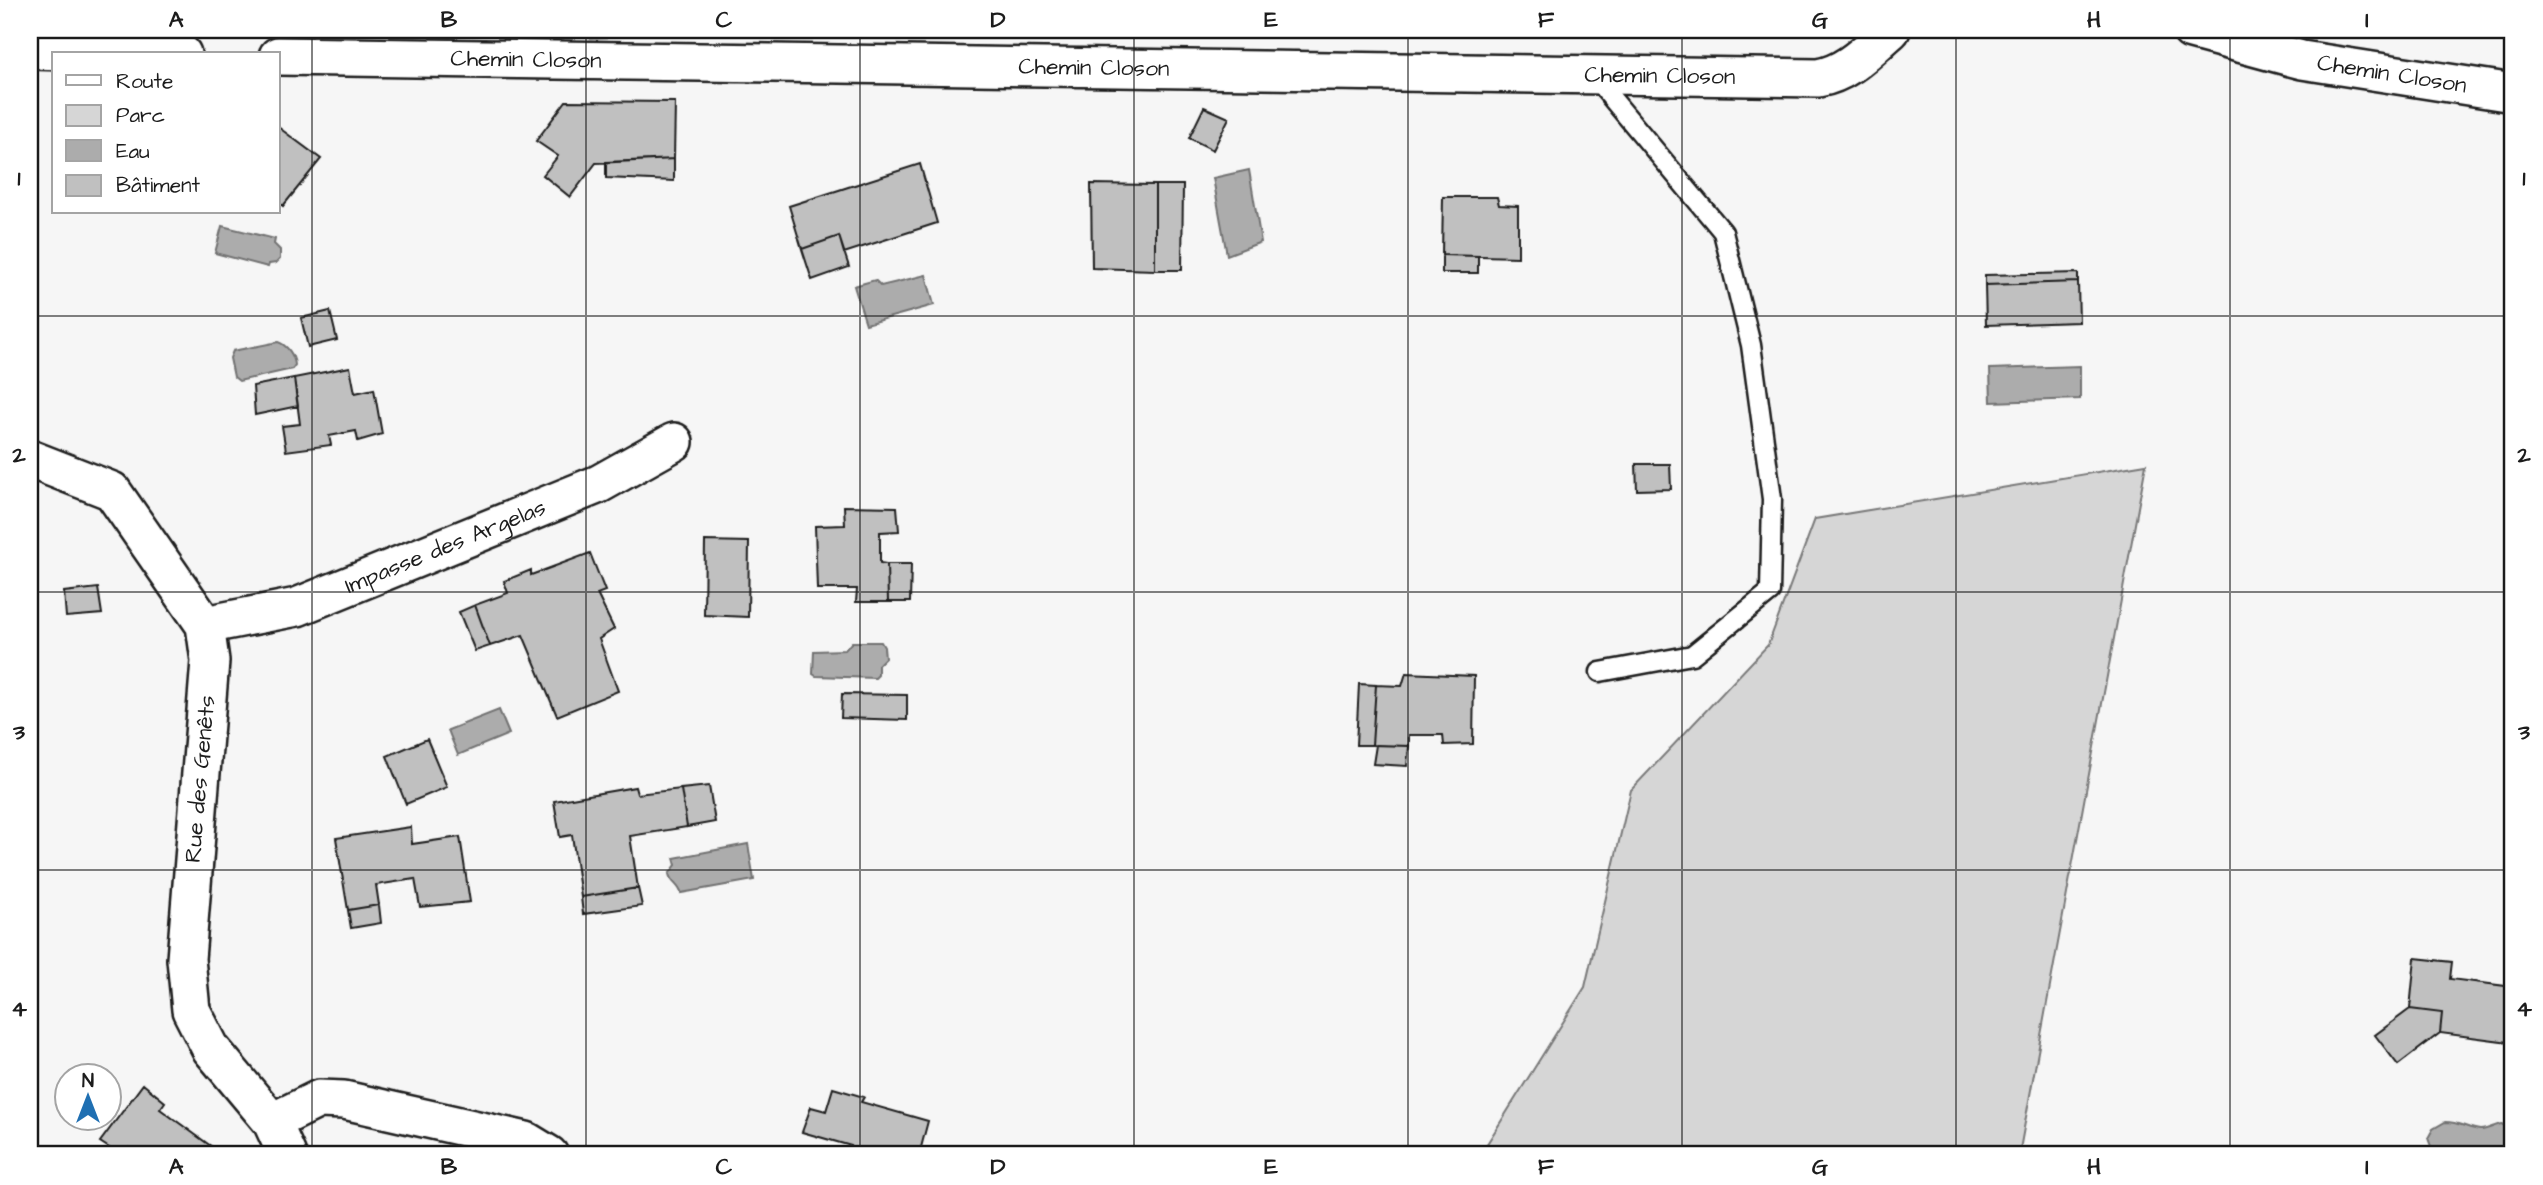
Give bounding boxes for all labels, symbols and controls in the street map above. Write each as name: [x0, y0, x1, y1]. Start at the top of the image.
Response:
text: A: [169, 4, 184, 36]
text: B: [441, 4, 458, 36]
text: C: [716, 4, 733, 36]
text: D: [991, 4, 1006, 36]
text: E: [1264, 4, 1278, 36]
text: F: [1538, 4, 1555, 36]
text: G: [1812, 4, 1828, 36]
text: H: [2087, 4, 2101, 36]
text: I: [2365, 4, 2369, 36]
street label: Chemin Closon: [450, 42, 602, 77]
street label: Chemin Closon: [2315, 47, 2469, 102]
street label: Chemin Closon: [1018, 51, 1170, 85]
legend: [52, 52, 280, 214]
street label: Chemin Closon: [1584, 59, 1736, 93]
text: Route: [116, 67, 173, 96]
text: Parc: [116, 101, 165, 130]
text: Eau: [116, 137, 150, 166]
text: 1: [18, 162, 21, 194]
text: 1: [2523, 162, 2526, 194]
text: Bâtiment: [116, 171, 200, 200]
text: 2: [11, 439, 26, 471]
text: 2: [2516, 439, 2531, 471]
street label: Impasse des Argelas: [340, 491, 551, 602]
street label: Rue des Genêts: [177, 694, 223, 864]
text: 3: [12, 716, 25, 748]
text: 3: [2517, 716, 2530, 748]
text: 4: [11, 993, 27, 1025]
text: 4: [2516, 993, 2532, 1025]
north arrow: [52, 1062, 122, 1132]
text: N: [82, 1068, 94, 1095]
text: A: [169, 1151, 184, 1183]
text: B: [441, 1151, 458, 1183]
text: C: [716, 1151, 733, 1183]
text: D: [991, 1151, 1006, 1183]
text: E: [1264, 1151, 1278, 1183]
text: F: [1538, 1151, 1555, 1183]
text: G: [1812, 1151, 1828, 1183]
text: H: [2087, 1151, 2101, 1183]
text: I: [2365, 1151, 2369, 1183]

